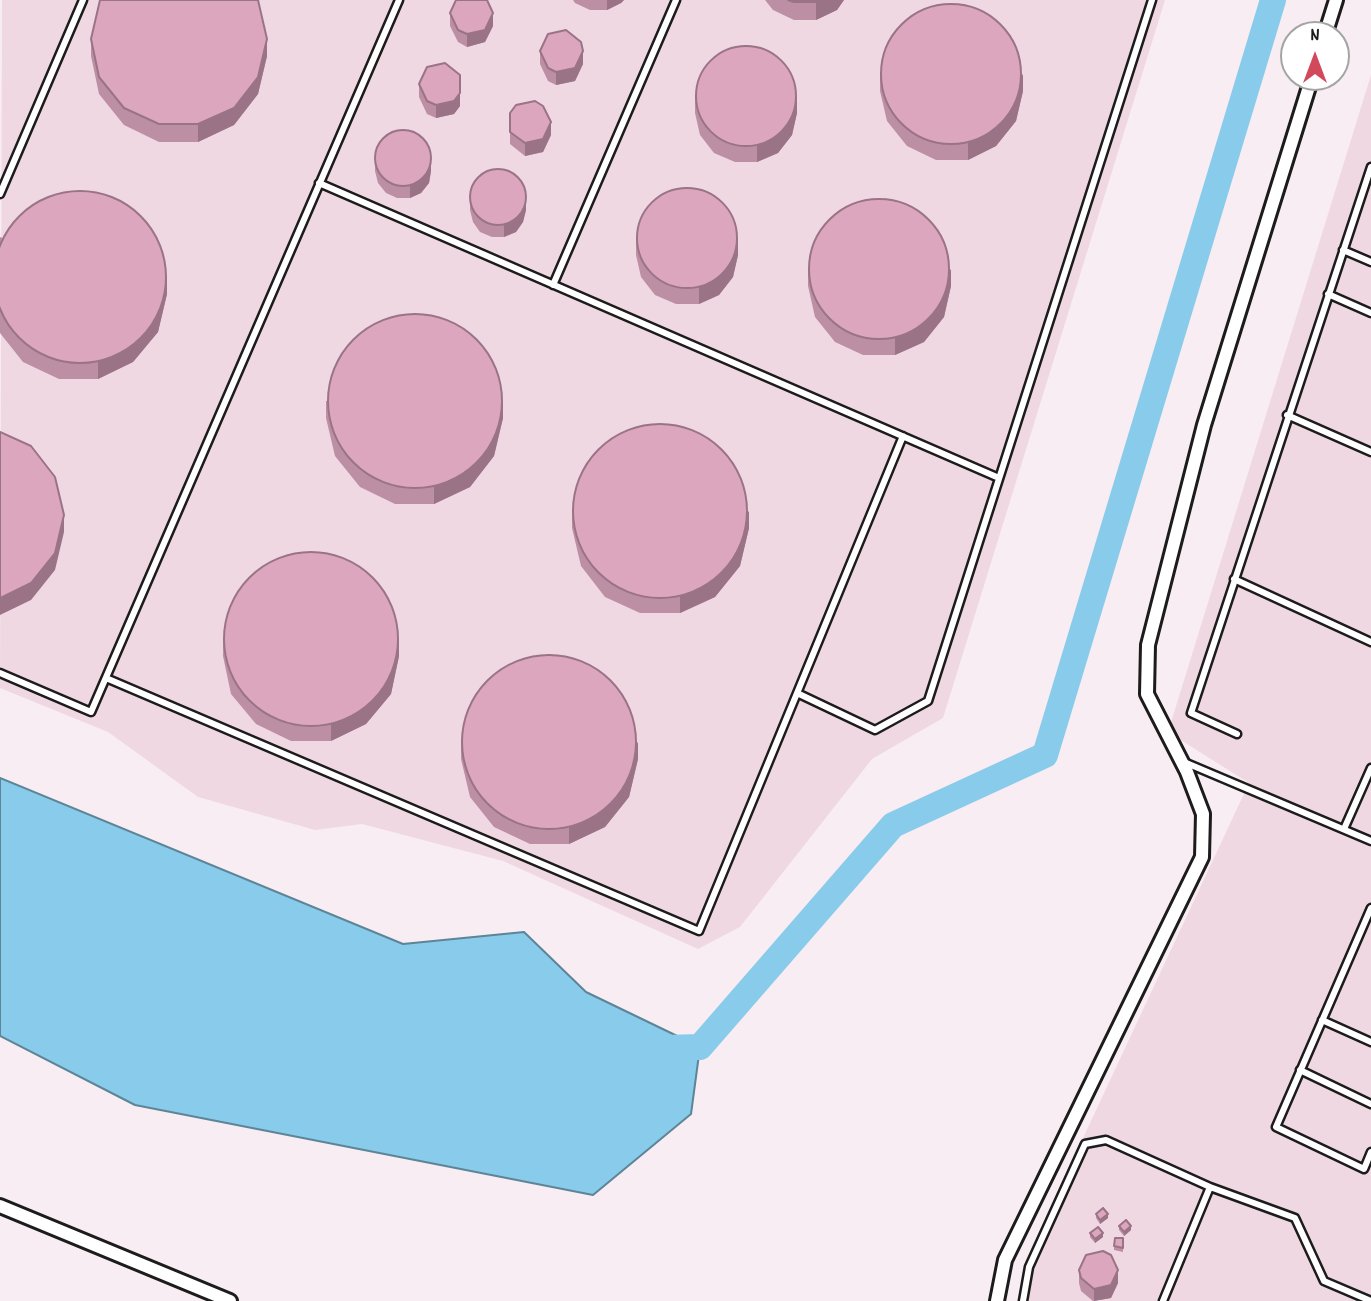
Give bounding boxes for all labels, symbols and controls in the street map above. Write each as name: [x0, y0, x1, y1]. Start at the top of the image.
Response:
north arrow: [1280, 21, 1350, 91]
text: N: [1310, 23, 1320, 50]

